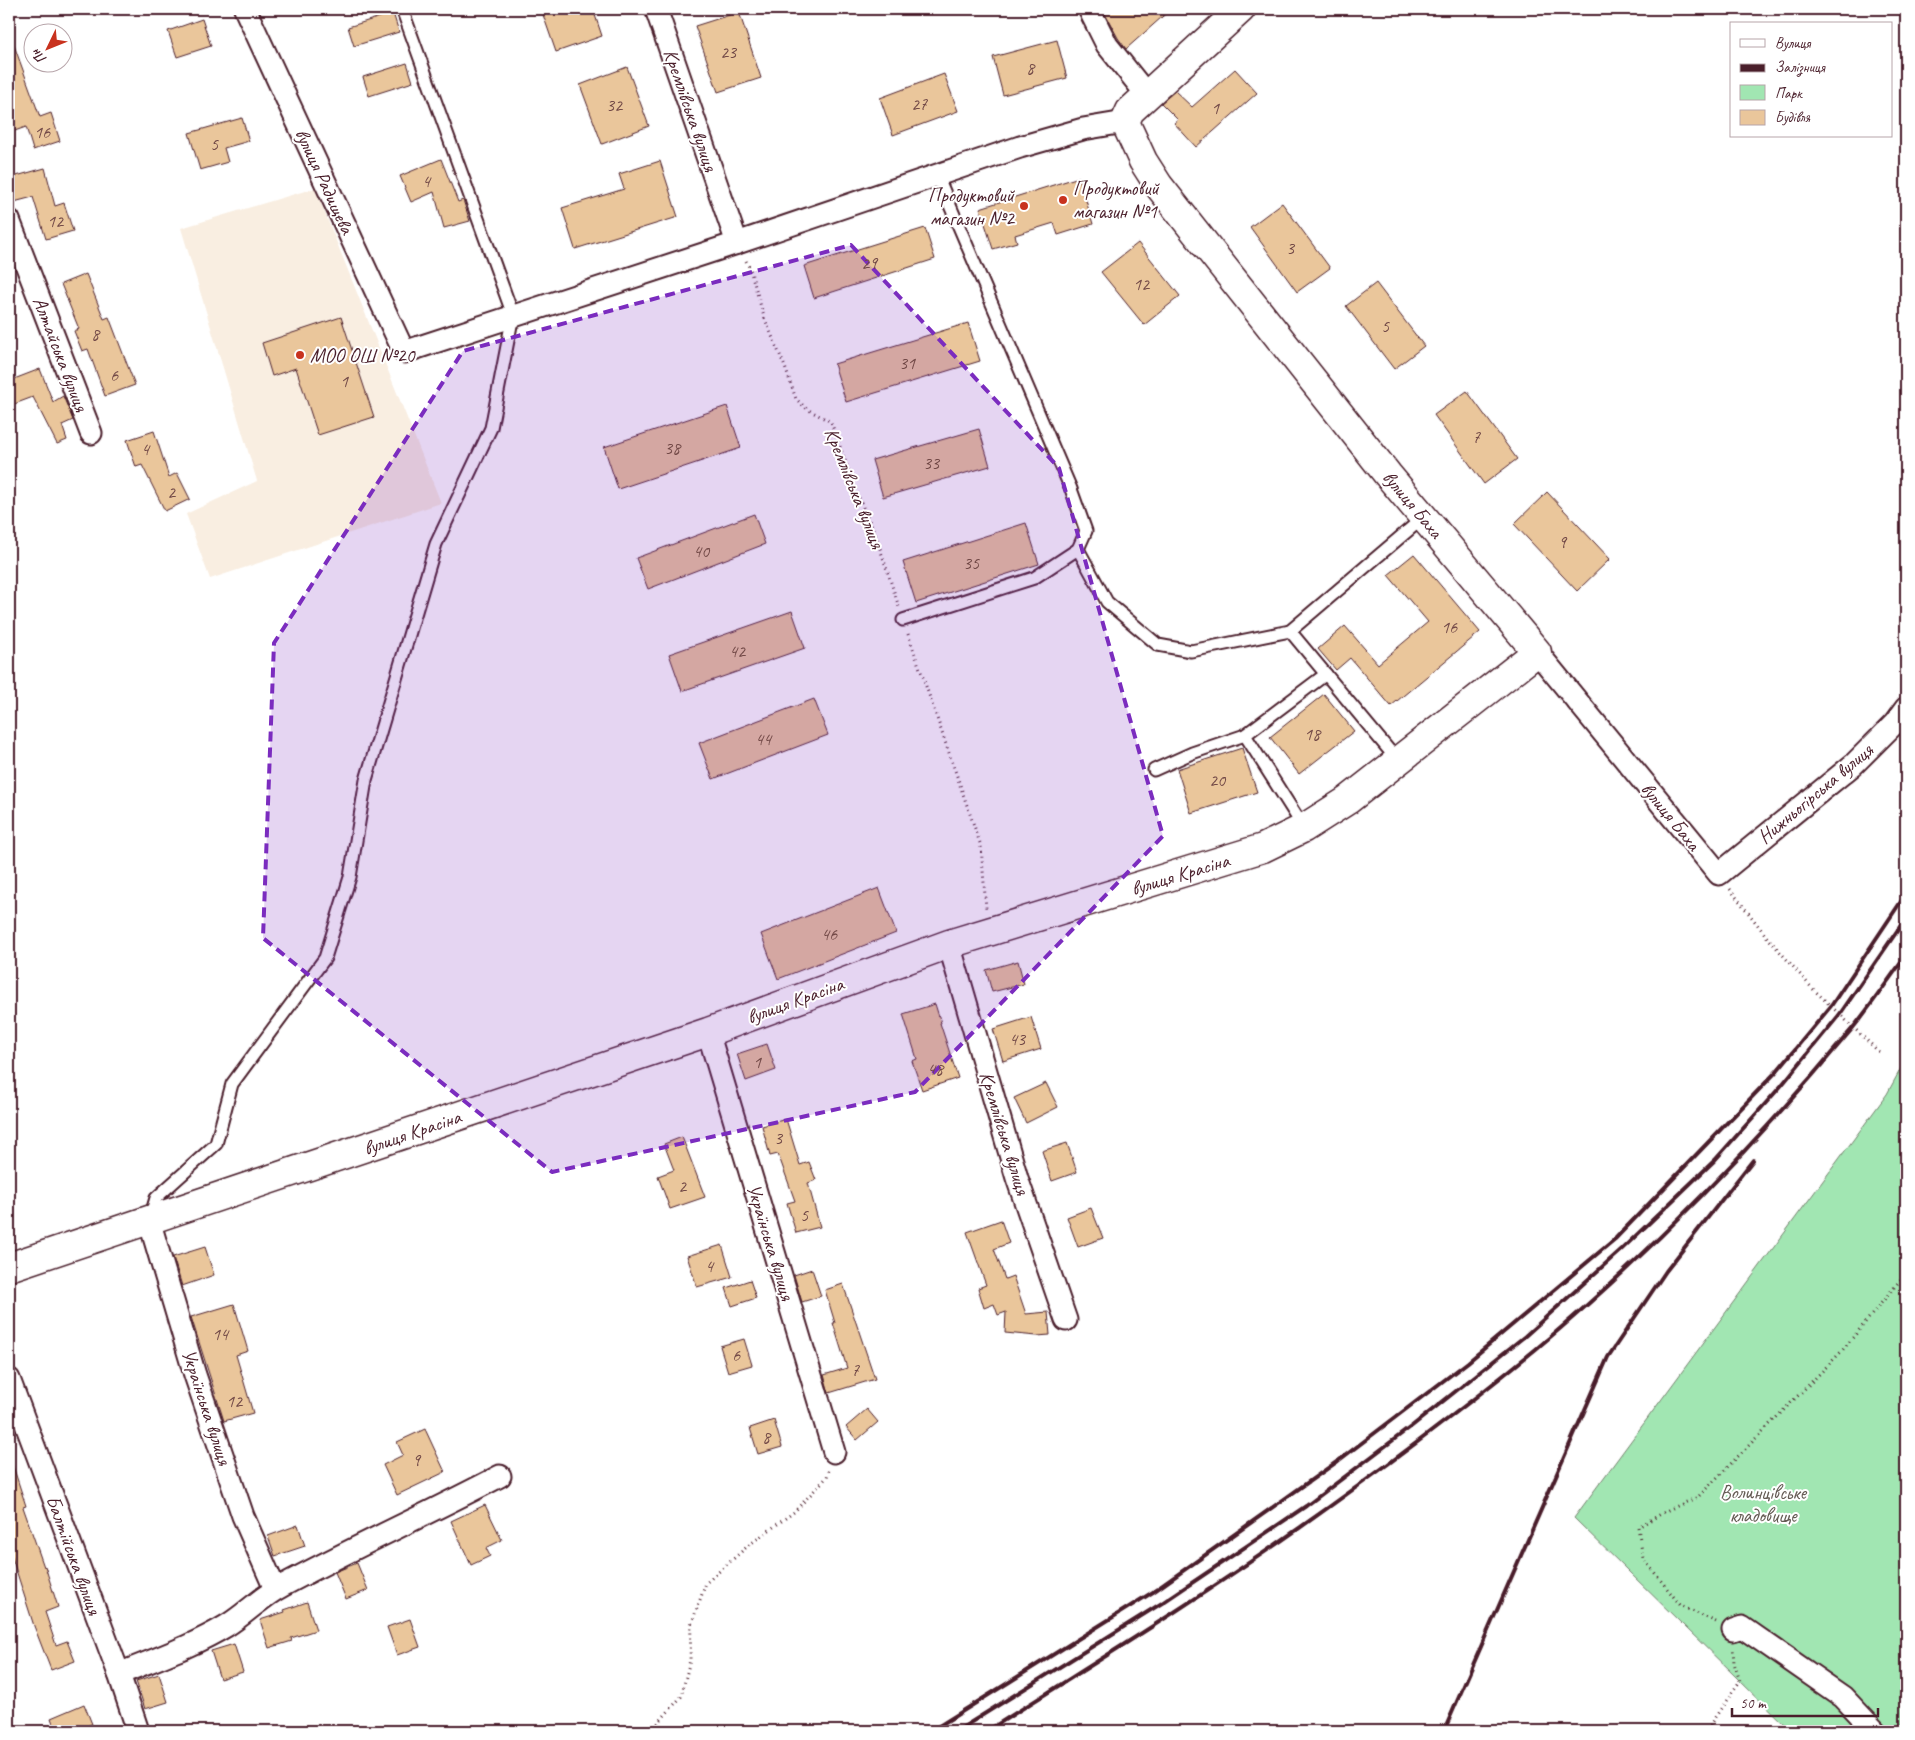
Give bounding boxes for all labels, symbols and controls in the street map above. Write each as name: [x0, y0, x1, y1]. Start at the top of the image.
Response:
north arrow: [22, 22, 72, 72]
legend: [1730, 22, 1892, 138]
text: Вулиця: [1775, 34, 1812, 53]
house number: 23: [720, 41, 738, 63]
text: Пн: [27, 45, 50, 68]
street label: Кремлівська вулиця: [658, 46, 723, 175]
house number: 8: [1026, 57, 1036, 79]
text: Залізниця: [1775, 58, 1826, 77]
text: Парк: [1775, 84, 1803, 103]
house number: 27: [911, 93, 928, 115]
house number: 32: [606, 94, 624, 116]
house number: 1: [1211, 97, 1220, 119]
text: Будівля: [1775, 108, 1810, 127]
house number: 16: [34, 121, 51, 143]
street label: вулиця Радищева: [289, 124, 360, 239]
house number: 5: [210, 133, 219, 155]
house number: 4: [422, 170, 432, 192]
place label: Продуктовий магазин №1: [1073, 176, 1161, 224]
place label: Продуктовий магазин №2: [928, 183, 1016, 231]
marker: Продуктовий магазин №1: [1057, 194, 1069, 206]
marker: Продуктовий магазин №2: [1018, 200, 1030, 212]
house number: 12: [47, 210, 65, 232]
house number: 3: [1286, 237, 1296, 259]
house number: 29: [861, 252, 879, 274]
house number: 12: [1133, 273, 1151, 295]
street label: Алтайська вулиця: [27, 293, 94, 416]
house number: 5: [1381, 315, 1390, 337]
house number: 8: [91, 323, 101, 345]
place label: МОО ОШ №20: [310, 343, 416, 368]
marker: МОО ОШ №20: [294, 349, 306, 361]
house number: 31: [899, 352, 916, 374]
house number: 6: [110, 364, 119, 386]
house number: 1: [340, 370, 349, 392]
street label: Кремлівська вулиця: [819, 424, 890, 553]
house number: 7: [1472, 426, 1481, 448]
house number: 38: [664, 437, 682, 459]
house number: 4: [141, 438, 151, 460]
house number: 33: [923, 452, 941, 474]
street label: вулиця Баха: [1377, 465, 1449, 545]
house number: 2: [167, 481, 177, 503]
house number: 9: [1558, 531, 1568, 553]
house number: 40: [693, 540, 711, 562]
house number: 35: [963, 552, 980, 574]
house number: 16: [1441, 616, 1458, 638]
house number: 42: [729, 640, 747, 662]
house number: 18: [1304, 723, 1322, 745]
house number: 44: [755, 728, 773, 750]
street label: Нижньогірська вулиця: [1752, 737, 1879, 849]
house number: 20: [1209, 769, 1227, 791]
street label: вулиця Баха: [1635, 777, 1707, 857]
street label: вулиця Красіна: [1128, 847, 1233, 901]
house number: 46: [821, 923, 838, 945]
street label: вулиця Красіна: [743, 971, 848, 1030]
house number: 43: [1009, 1028, 1027, 1050]
house number: 1: [753, 1051, 762, 1073]
house number: 48: [927, 1058, 945, 1080]
street label: Кремлівська вулиця: [974, 1068, 1035, 1199]
street label: вулиця Красіна: [360, 1104, 465, 1161]
house number: 3: [774, 1127, 784, 1149]
house number: 2: [678, 1175, 688, 1197]
street label: Українська вулиця: [741, 1181, 800, 1304]
house number: 5: [800, 1204, 809, 1226]
house number: 4: [705, 1255, 715, 1277]
house number: 14: [212, 1323, 230, 1345]
house number: 6: [732, 1344, 741, 1366]
street label: Українська вулиця: [176, 1346, 237, 1469]
house number: 7: [851, 1359, 860, 1381]
house number: 12: [226, 1390, 244, 1412]
house number: 8: [762, 1426, 772, 1448]
house number: 9: [412, 1449, 422, 1471]
park label: Волинцівське кладовище: [1720, 1480, 1808, 1528]
street label: Балтійська вулиця: [40, 1492, 107, 1619]
scale bar: [1732, 1685, 1879, 1717]
text: 50 m: [1740, 1694, 1767, 1713]

